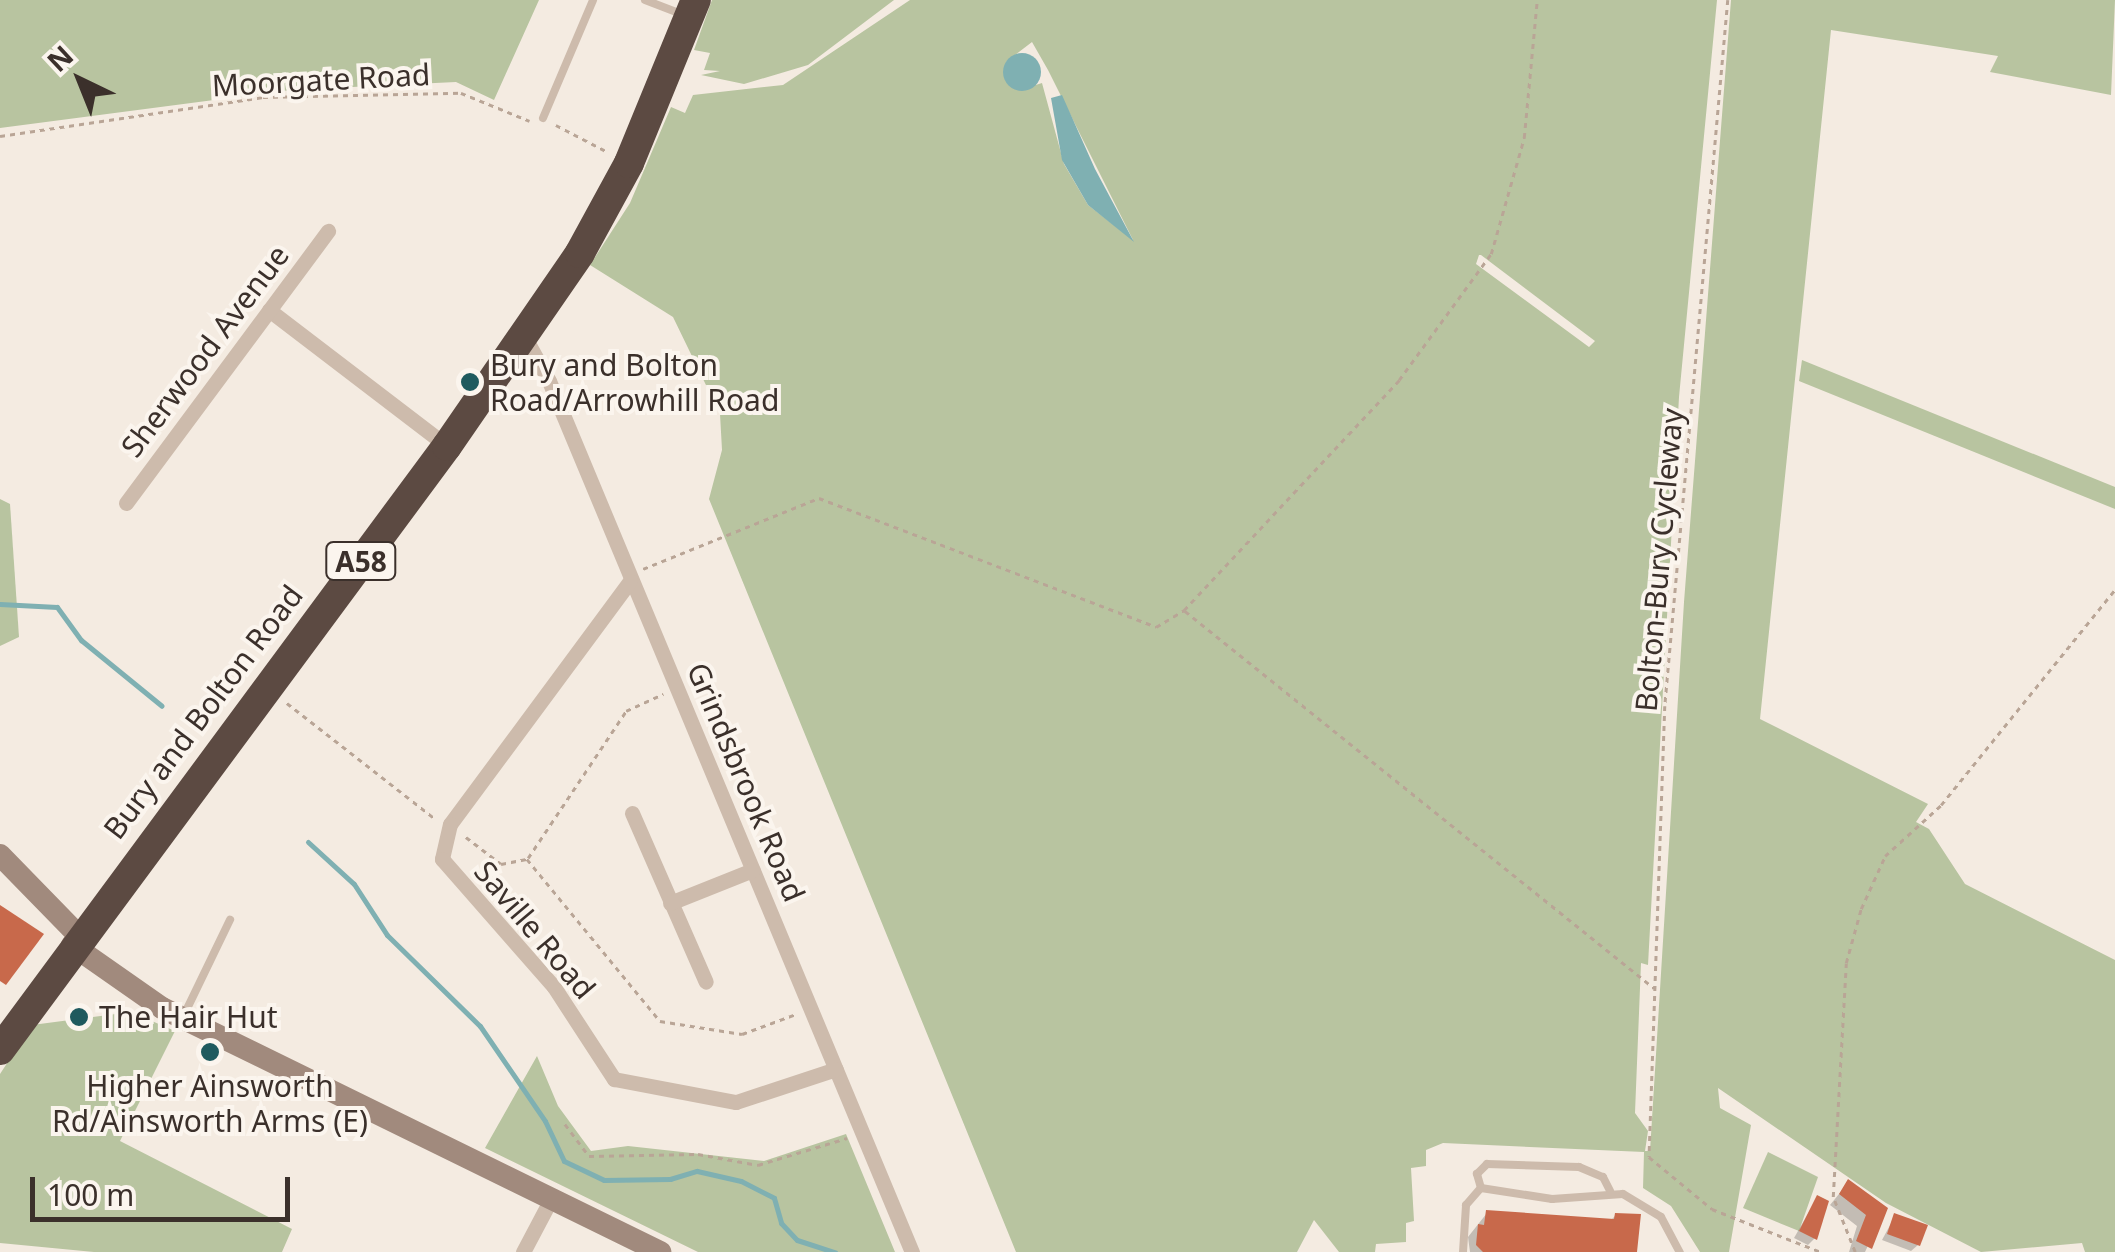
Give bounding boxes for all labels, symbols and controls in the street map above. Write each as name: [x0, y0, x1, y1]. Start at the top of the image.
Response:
north arrow: [30, 30, 130, 130]
text: N: [38, 36, 81, 80]
street label: Moorgate Road: [211, 56, 431, 104]
street label: Sherwood Avenue: [114, 238, 296, 464]
place label: Bury and Bolton Road/Arrowhill Road: [490, 347, 779, 418]
marker: Bury and Bolton Road/Arrowhill Road: [459, 371, 481, 393]
street label: Bolton-Bury Cycleway: [1628, 407, 1690, 713]
road number: A58: [324, 538, 398, 584]
street label: Bury and Bolton Road: [96, 578, 310, 846]
street label: Grindsbrook Road: [679, 657, 813, 907]
street label: Saville Road: [467, 854, 603, 1006]
place label: The Hair Hut: [99, 999, 278, 1035]
marker: The Hair Hut: [68, 1006, 90, 1028]
marker: Higher Ainsworth Rd/Ainsworth Arms (E): [199, 1041, 221, 1063]
place label: Higher Ainsworth Rd/Ainsworth Arms (E): [52, 1068, 368, 1138]
scale bar: [35, 1157, 295, 1219]
text: 100 m: [47, 1174, 134, 1215]

